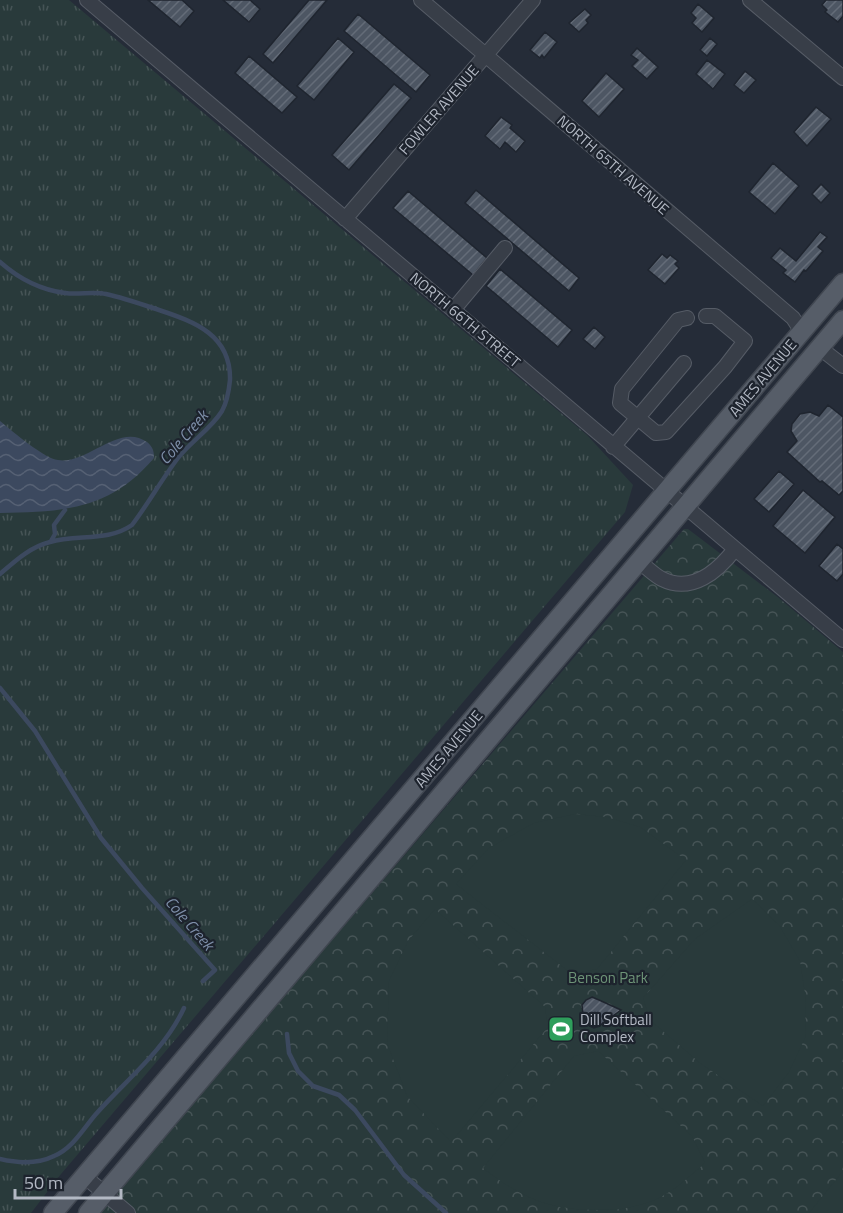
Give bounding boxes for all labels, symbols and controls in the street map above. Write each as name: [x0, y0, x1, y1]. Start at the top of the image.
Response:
street label: FOWLER AVENUE: [393, 60, 484, 160]
street label: NORTH 65TH AVENUE: [552, 109, 675, 220]
street label: NORTH 66TH STREET: [405, 266, 526, 373]
street label: AMES AVENUE: [723, 334, 802, 421]
water label: Cole Creek: [153, 403, 215, 469]
street label: AMES AVENUE: [409, 705, 488, 792]
water label: Cole Creek: [160, 891, 222, 957]
park label: Benson Park: [568, 966, 648, 989]
place label: Dill Softball Complex: [580, 1008, 652, 1048]
sports icon: Dill Softball Complex: [546, 1014, 576, 1044]
scale bar: [15, 1162, 122, 1200]
text: 50 m: [24, 1169, 63, 1196]

